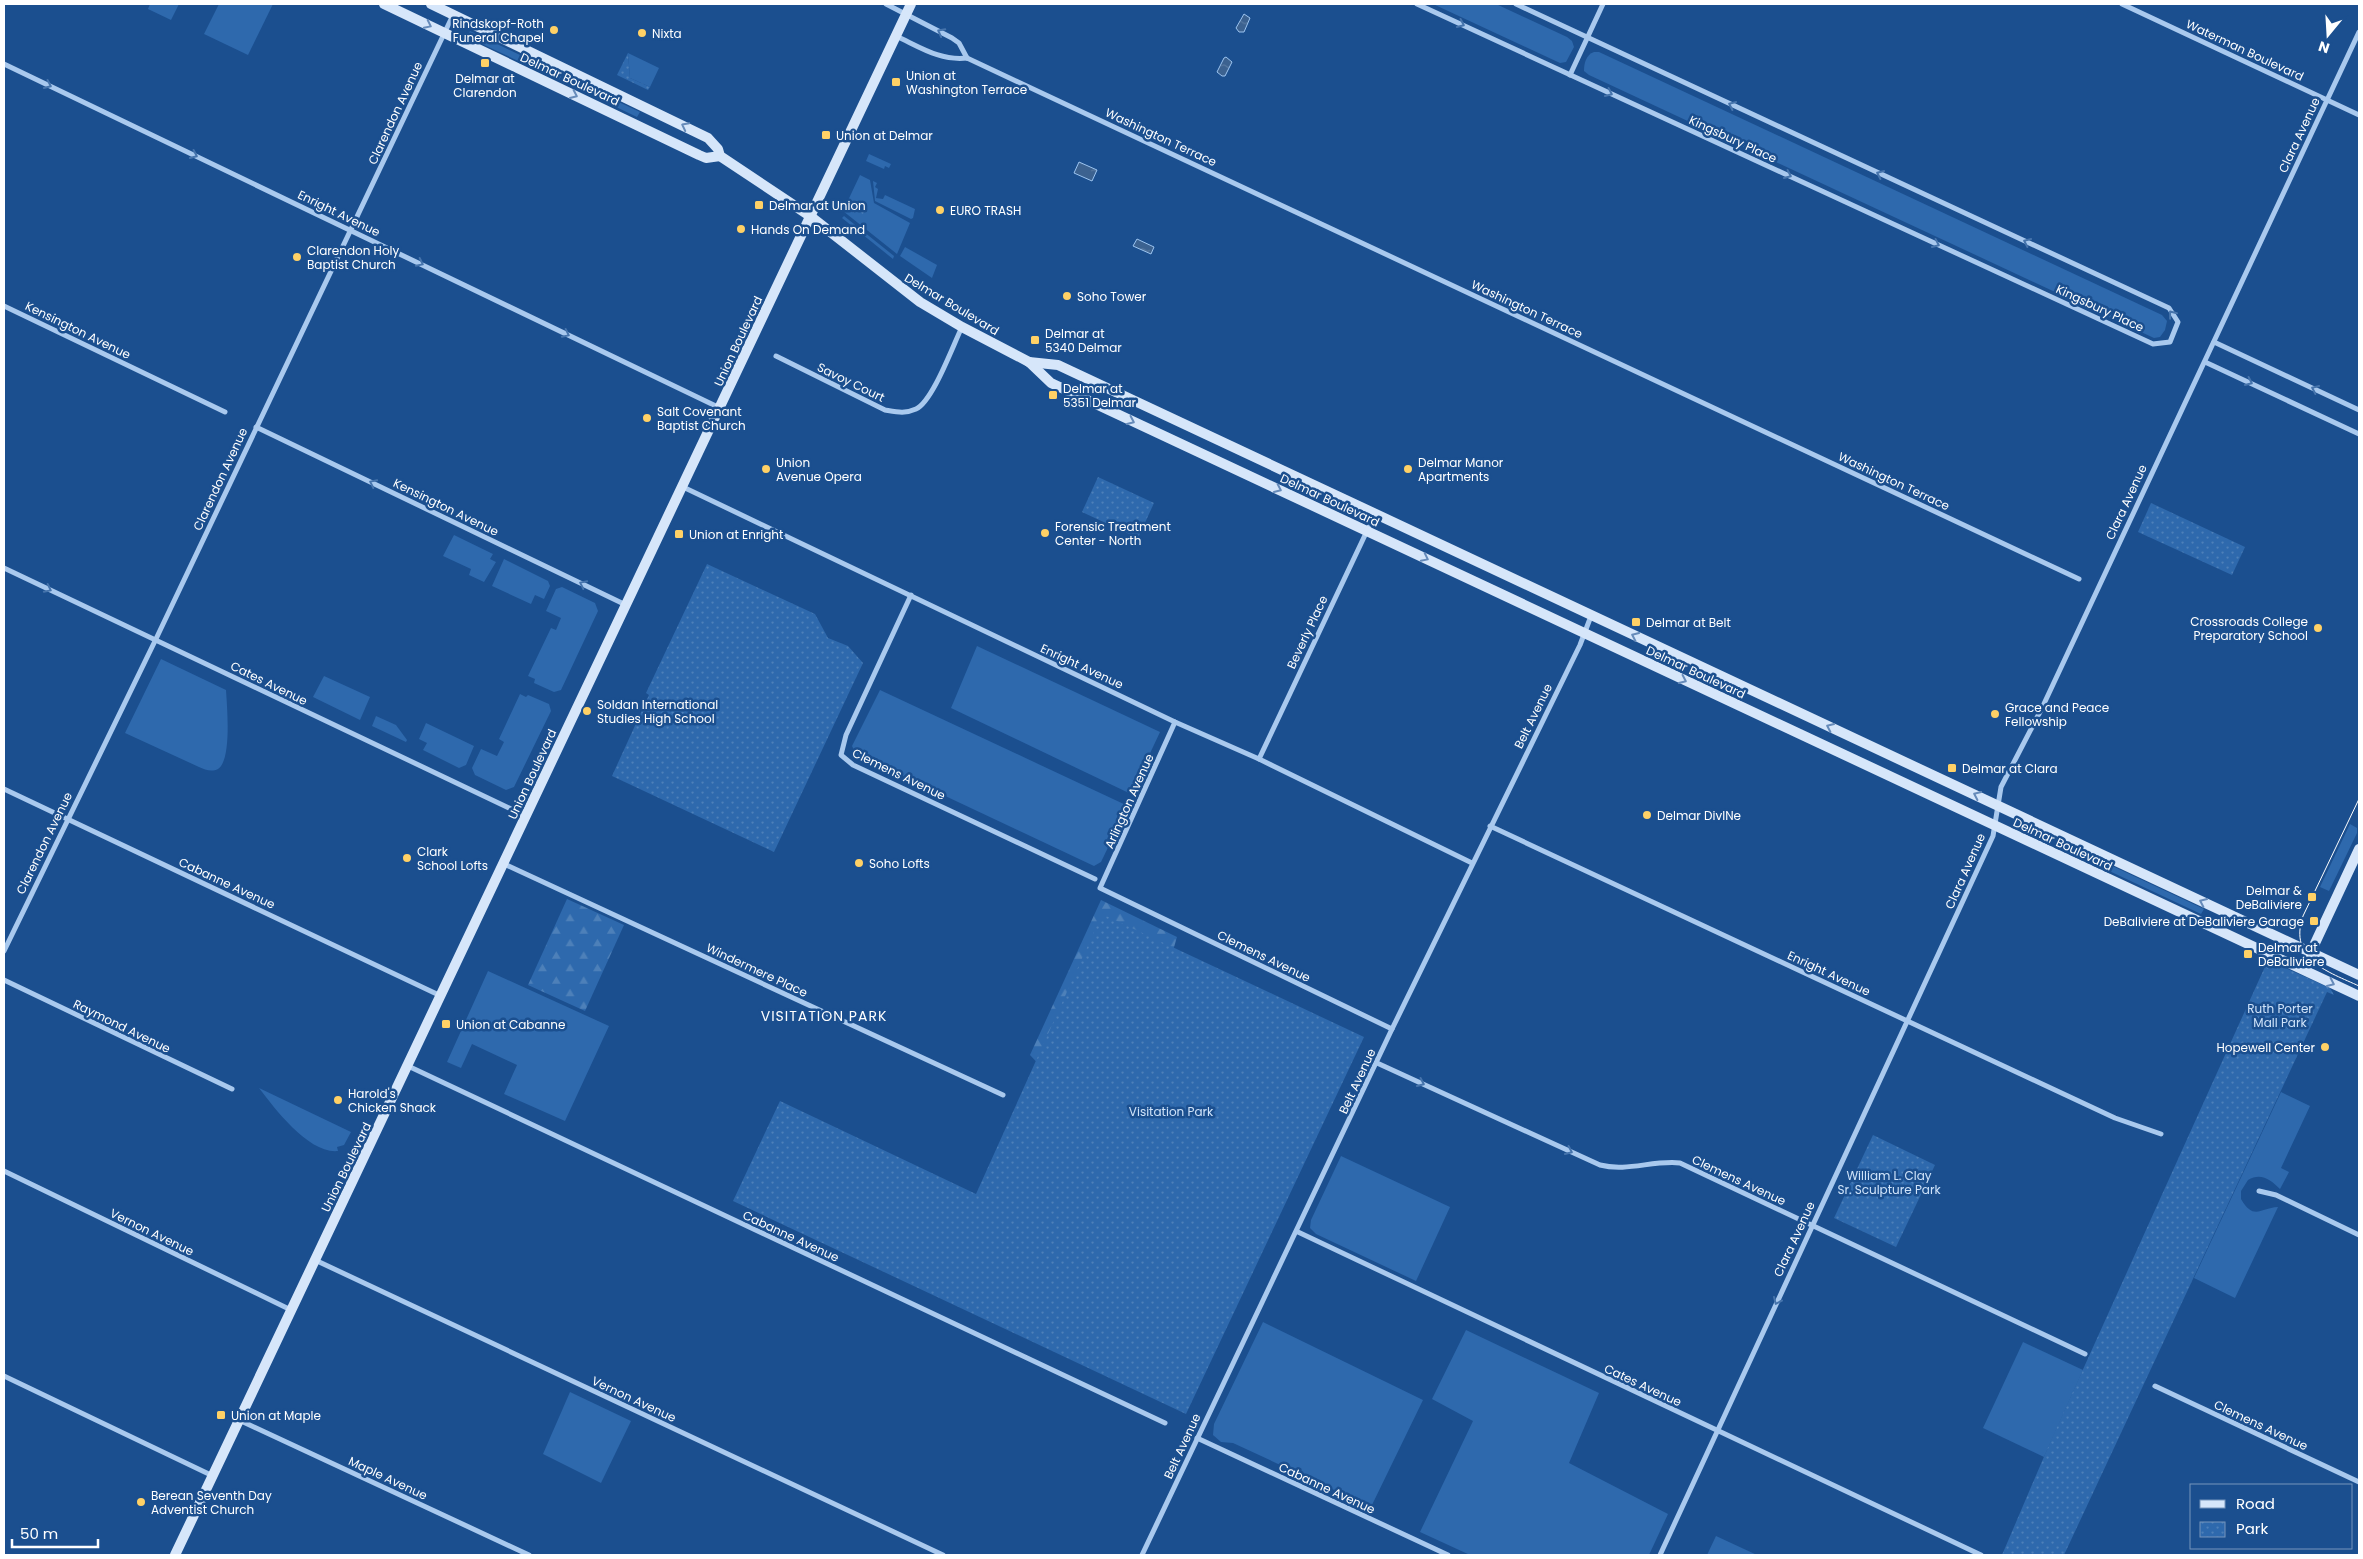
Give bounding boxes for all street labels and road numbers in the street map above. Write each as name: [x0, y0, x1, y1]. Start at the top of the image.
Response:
street label: Waterman Boulevard: [2183, 15, 2307, 85]
street label: Delmar Boulevard: [518, 49, 622, 109]
street label: Clarendon Avenue: [364, 59, 426, 167]
street label: Clara Avenue: [2274, 95, 2324, 175]
street label: Washington Terrace: [1102, 104, 1220, 170]
street label: Kingsbury Place: [1686, 111, 1780, 167]
street label: Enright Avenue: [295, 186, 383, 240]
street label: Delmar Boulevard: [902, 269, 1002, 339]
street label: Washington Terrace: [1468, 276, 1586, 342]
street label: Kingsbury Place: [2053, 280, 2147, 336]
street label: Union Boulevard: [710, 293, 766, 389]
street label: Kensington Avenue: [22, 297, 134, 363]
street label: Savoy Court: [814, 358, 888, 406]
street label: Clarendon Avenue: [189, 425, 251, 533]
street label: Washington Terrace: [1835, 448, 1953, 514]
street label: Clara Avenue: [2101, 462, 2151, 542]
street label: Delmar Boulevard: [1278, 470, 1382, 530]
street label: Kensington Avenue: [390, 474, 502, 540]
street label: Beverly Place: [1283, 593, 1331, 671]
street label: Enright Avenue: [1038, 639, 1126, 693]
street label: Delmar Boulevard: [1644, 642, 1748, 702]
street label: Cates Avenue: [228, 657, 310, 709]
street label: Belt Avenue: [1510, 681, 1556, 751]
street label: Union Boulevard: [504, 726, 560, 822]
street label: Clemens Avenue: [850, 744, 948, 804]
street label: Arlington Avenue: [1100, 751, 1158, 851]
street label: Clarendon Avenue: [12, 789, 76, 897]
street label: Delmar Boulevard: [2011, 814, 2115, 874]
street label: Clara Avenue: [1941, 830, 1989, 912]
street label: Cabanne Avenue: [176, 853, 278, 913]
street label: Clemens Avenue: [1215, 926, 1313, 986]
street label: Windermere Place: [704, 939, 810, 1001]
street label: Enright Avenue: [1785, 946, 1873, 1000]
street label: Raymond Avenue: [71, 995, 173, 1057]
street label: Belt Avenue: [1334, 1046, 1380, 1116]
street label: Union Boulevard: [317, 1119, 375, 1215]
street label: Clemens Avenue: [1689, 1151, 1789, 1209]
street label: Clara Avenue: [1769, 1199, 1819, 1279]
street label: Vernon Avenue: [107, 1204, 197, 1260]
street label: Cabanne Avenue: [740, 1206, 842, 1266]
street label: Cates Avenue: [1601, 1360, 1685, 1410]
street label: Vernon Avenue: [589, 1372, 679, 1426]
street label: Clemens Avenue: [2211, 1396, 2311, 1454]
street label: Belt Avenue: [1159, 1411, 1205, 1481]
street label: Maple Avenue: [346, 1452, 430, 1504]
street label: Cabanne Avenue: [1276, 1458, 1378, 1518]

